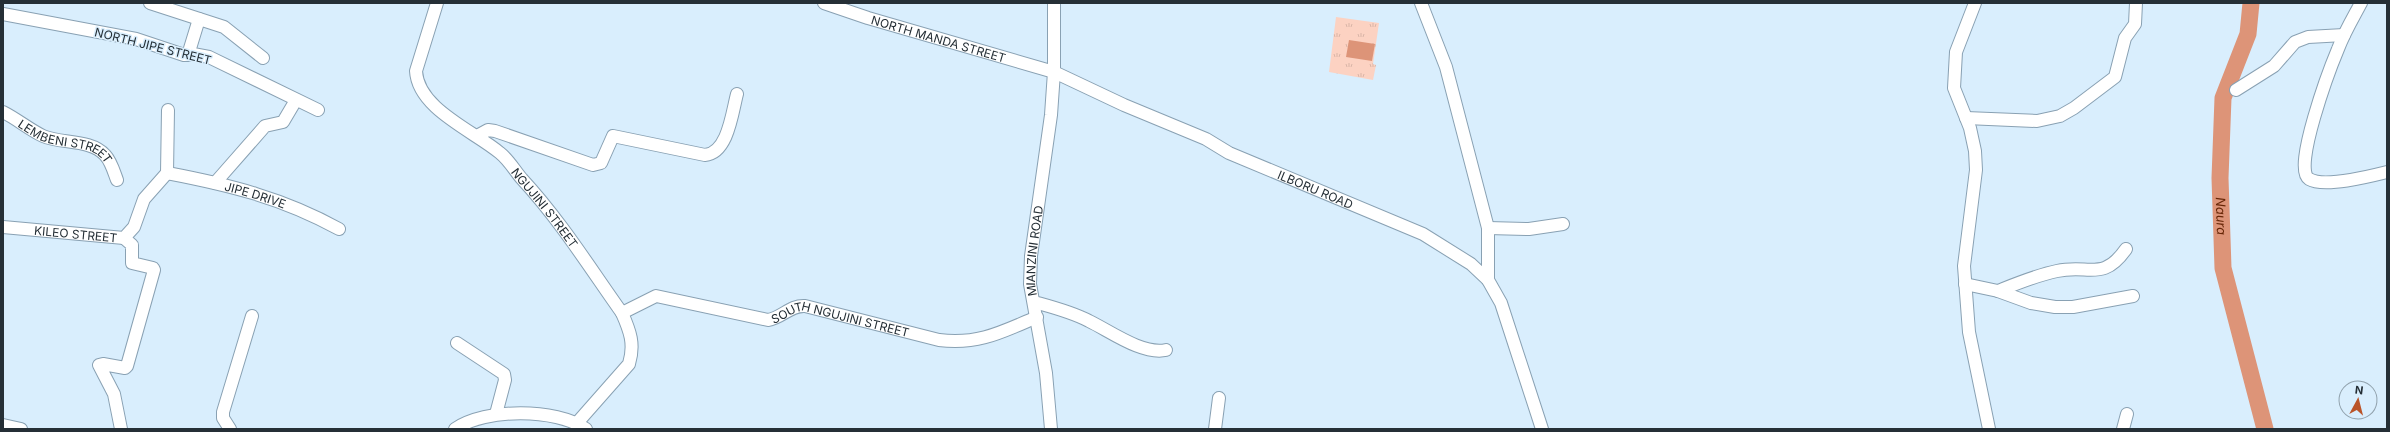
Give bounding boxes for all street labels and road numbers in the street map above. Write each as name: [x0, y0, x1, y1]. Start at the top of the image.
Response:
street label: NORTH MANDA STREET: [870, 12, 1008, 65]
street label: NORTH JIPE STREET: [93, 24, 213, 68]
street label: LEMBENI STREET: [16, 116, 116, 166]
street label: NGUJINI STREET: [508, 165, 581, 250]
street label: ILBORU ROAD: [1275, 167, 1356, 212]
street label: JIPE DRIVE: [223, 178, 288, 211]
street label: MIANZINI ROAD: [1022, 204, 1046, 297]
street label: KILEO STREET: [34, 222, 118, 245]
street label: SOUTH NGUJINI STREET: [769, 298, 911, 340]

